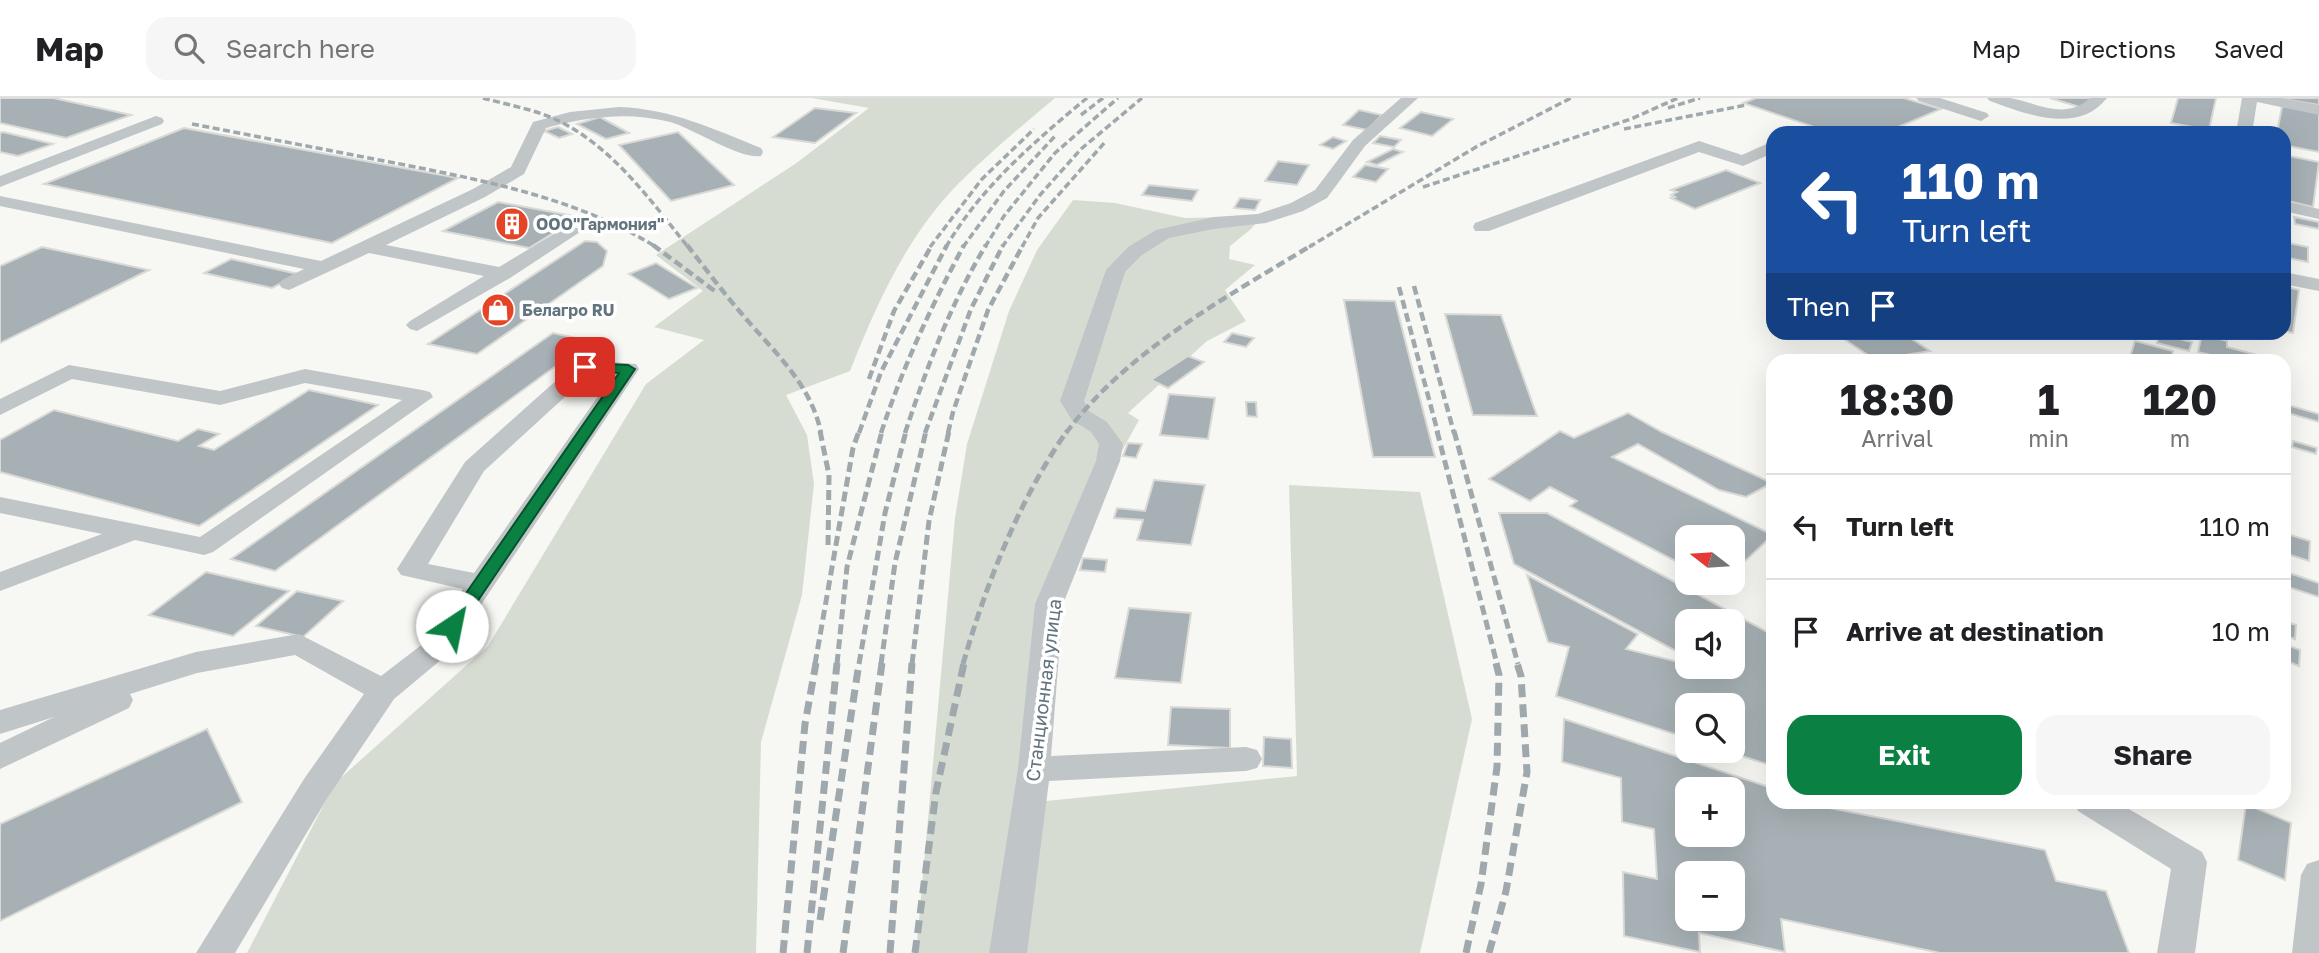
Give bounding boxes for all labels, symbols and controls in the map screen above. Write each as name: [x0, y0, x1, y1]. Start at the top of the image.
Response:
search box: [146, 17, 636, 80]
text: Map: [35, 29, 104, 68]
icon: search: [170, 29, 208, 67]
text: Search here: [226, 33, 375, 64]
text: Map: [1972, 34, 2021, 63]
text: Directions: [2059, 34, 2176, 63]
text: Saved: [2214, 34, 2284, 63]
text: 110 m: [1902, 151, 2039, 210]
icon: left: [1787, 154, 1878, 245]
building icon: ООО"Гармония": [493, 205, 531, 243]
text: Turn left: [1902, 211, 2031, 249]
place label: ООО"Гармония": [536, 214, 664, 234]
icon: arrive: [1864, 287, 1902, 325]
shop icon: Белагро RU: [479, 291, 517, 329]
text: Then: [1787, 291, 1850, 322]
place label: Белагро RU: [522, 300, 614, 320]
pin: [555, 337, 615, 397]
icon: arrive: [566, 348, 604, 386]
text: 18:30: [1840, 374, 1955, 424]
text: 1: [2038, 374, 2059, 424]
text: 120: [2143, 374, 2217, 424]
text: Arrival: [1861, 424, 1933, 452]
text: min: [2028, 424, 2069, 452]
text: m: [2170, 424, 2190, 452]
icon: left: [1787, 508, 1825, 546]
text: Turn left: [1846, 511, 1954, 542]
text: 110 m: [2199, 511, 2270, 542]
north arrow: [1675, 525, 1745, 595]
map controls: [1675, 525, 1745, 931]
position arrow: [415, 589, 489, 663]
street label: Станционная улица: [1020, 597, 1066, 783]
button: sound: [1675, 609, 1745, 679]
icon: arrive: [1787, 613, 1825, 651]
text: Arrive at destination: [1846, 616, 2104, 647]
text: 10 m: [2212, 616, 2270, 647]
button: search: [1675, 693, 1745, 763]
button: Exit: [1787, 715, 2022, 795]
button: Share: [2036, 715, 2270, 795]
button: +: [1675, 777, 1745, 847]
button: −: [1675, 861, 1745, 931]

